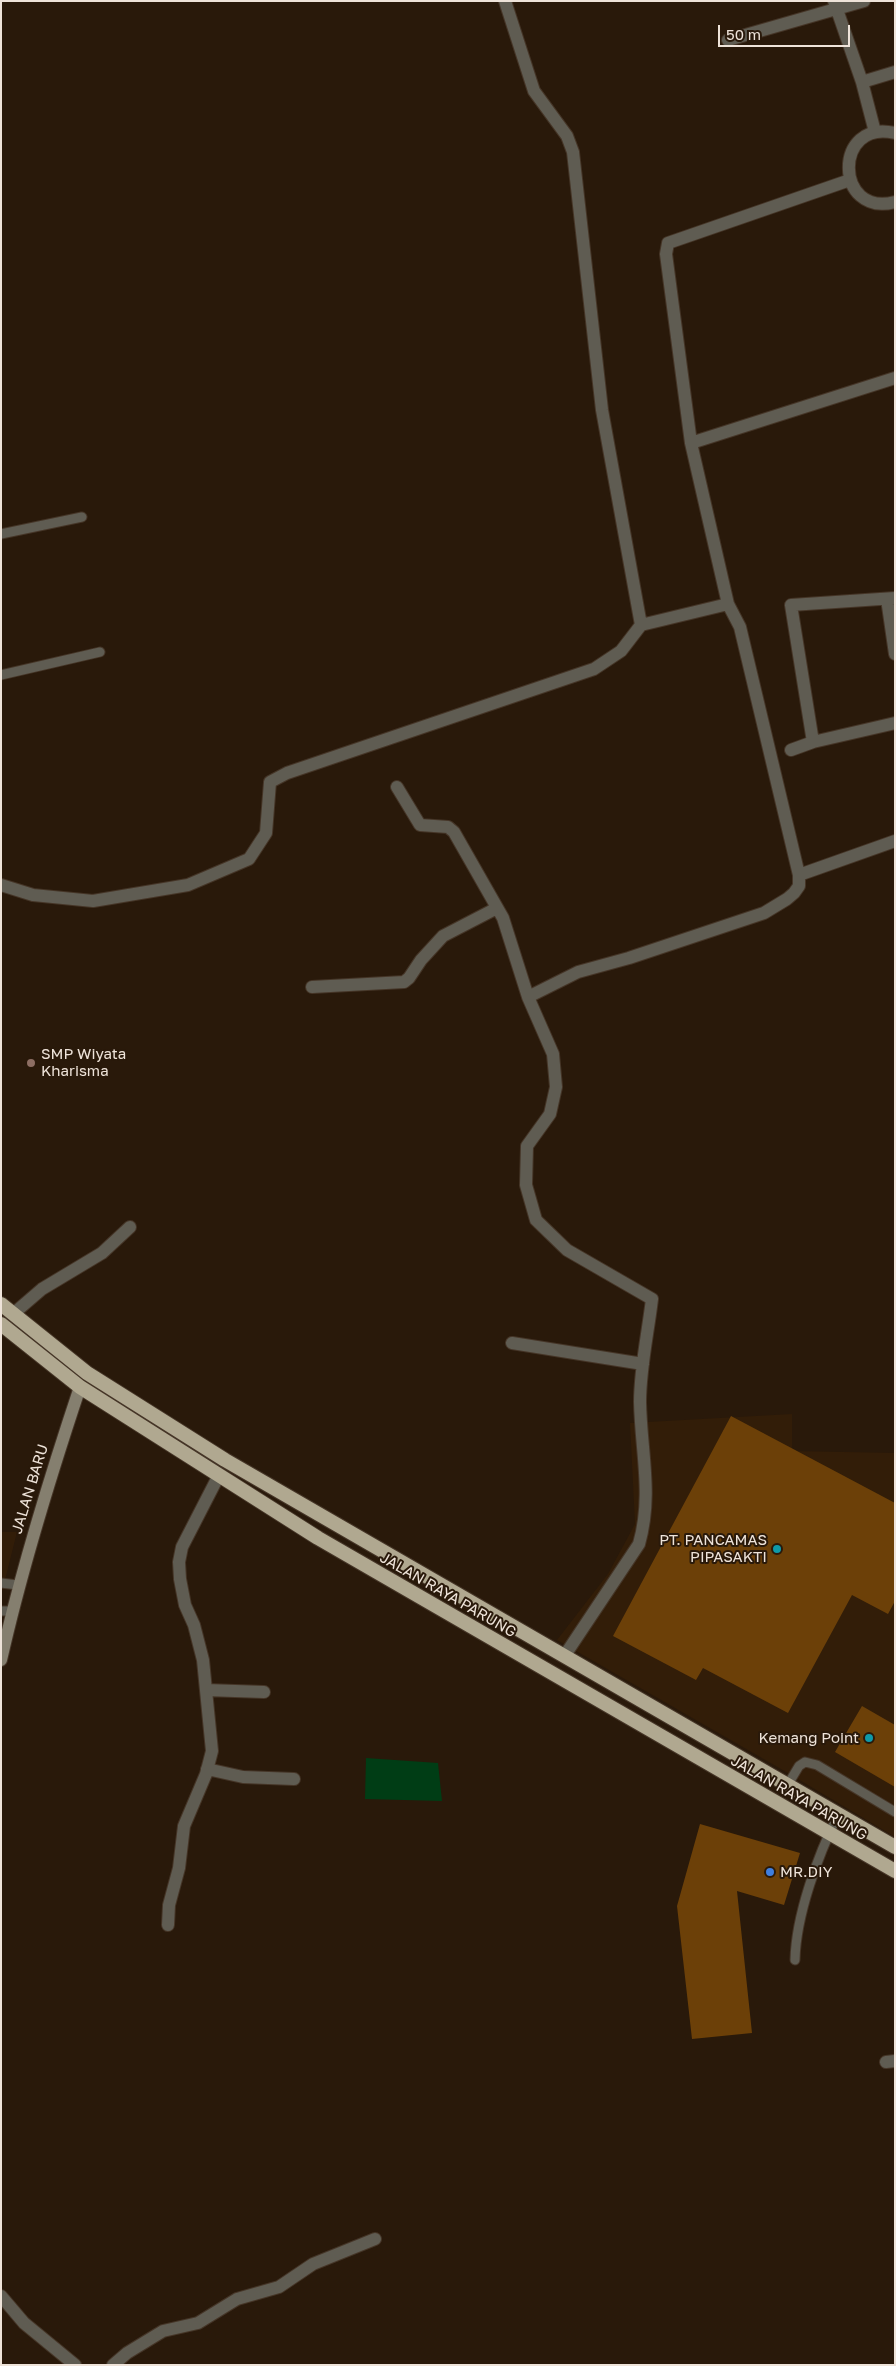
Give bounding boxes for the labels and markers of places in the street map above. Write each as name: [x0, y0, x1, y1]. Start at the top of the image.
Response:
place label: SMP Wiyata Kharisma: [41, 1045, 126, 1080]
marker: SMP Wiyata Kharisma: [25, 1057, 37, 1069]
place label: PT. PANCAMAS PIPASAKTI: [659, 1531, 767, 1566]
marker: PT. PANCAMAS PIPASAKTI: [771, 1543, 783, 1555]
place label: Kemang Point: [759, 1729, 859, 1747]
marker: Kemang Point: [863, 1732, 875, 1744]
place label: MR.DIY: [780, 1863, 832, 1881]
marker: MR.DIY: [764, 1866, 776, 1878]

